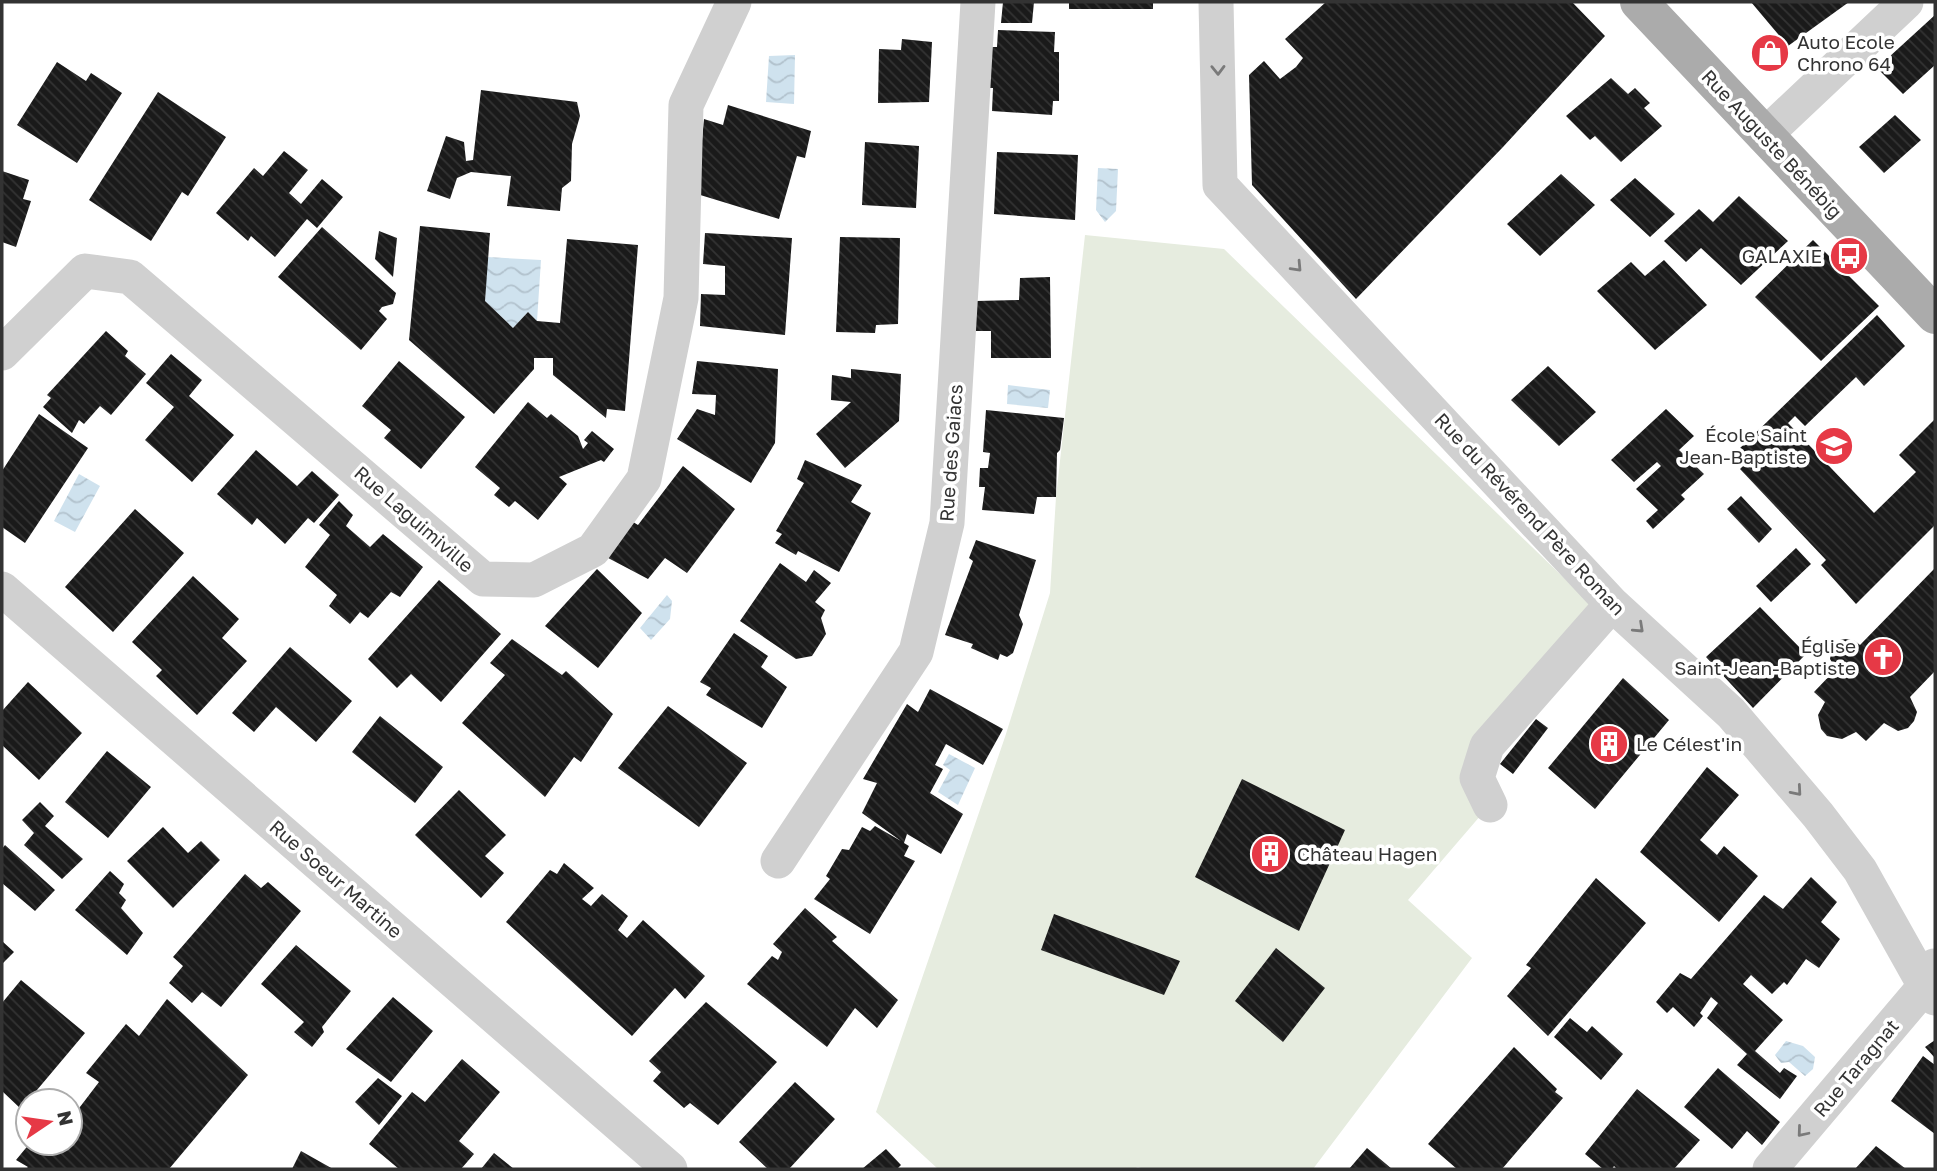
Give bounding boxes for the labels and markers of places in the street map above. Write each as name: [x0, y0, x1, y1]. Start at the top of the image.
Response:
place label: Auto Ecole Chrono 64: [1797, 30, 1895, 75]
shop icon: Auto Ecole Chrono 64: [1749, 32, 1791, 74]
bus stop icon: GALAXIE: [1828, 235, 1870, 277]
place label: GALAXIE: [1742, 244, 1822, 267]
place label: École Saint Jean-Baptiste: [1679, 423, 1807, 468]
school or university icon: École Saint Jean-Baptiste: [1813, 425, 1855, 467]
place label: Église Saint-Jean-Baptiste: [1674, 634, 1856, 679]
church icon: Église Saint-Jean-Baptiste: [1862, 636, 1904, 678]
building icon: Le Célest'in: [1588, 723, 1630, 765]
place label: Le Célest'in: [1636, 732, 1742, 755]
building icon: Château Hagen: [1249, 833, 1291, 875]
place label: Château Hagen: [1297, 842, 1437, 865]

